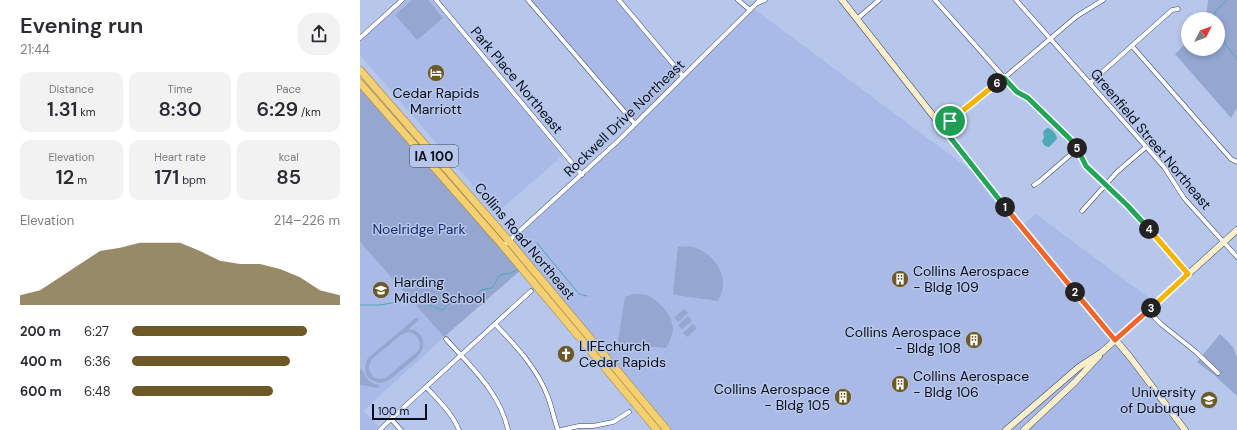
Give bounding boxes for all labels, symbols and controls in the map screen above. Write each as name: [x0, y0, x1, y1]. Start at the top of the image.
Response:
text: Evening run: [20, 11, 143, 40]
north arrow: [1181, 12, 1225, 56]
map controls: [1181, 12, 1225, 56]
button: share: [298, 13, 340, 55]
street label: Park Place Northeast: [467, 23, 567, 137]
text: 21:44: [20, 41, 50, 58]
street label: Rockwell Drive Northeast: [560, 56, 688, 180]
hotel icon: Cedar Rapids Marriott: [426, 63, 446, 83]
street label: Greenfield Street Northeast: [1087, 65, 1215, 213]
pin: 6: [987, 73, 1007, 93]
text: 6: [994, 76, 1000, 90]
text: Distance: [49, 82, 94, 96]
text: Time: [168, 82, 192, 96]
text: Pace: [276, 82, 301, 96]
place label: Cedar Rapids Marriott: [393, 84, 479, 118]
text: 1.31: [47, 96, 77, 122]
text: 8:30: [158, 96, 202, 122]
text: 6:29: [257, 96, 298, 122]
pin: [933, 104, 967, 138]
text: km: [77, 105, 96, 119]
text: /km: [298, 105, 321, 119]
icon: arrive: [939, 110, 961, 132]
pin: 5: [1067, 138, 1087, 158]
text: 5: [1074, 141, 1080, 155]
road number: IA 100: [410, 145, 458, 167]
text: Elevation: [48, 150, 94, 164]
text: Heart rate: [154, 150, 206, 164]
text: kcal: [279, 150, 299, 164]
text: 12: [56, 164, 74, 190]
text: 171: [154, 164, 179, 190]
text: 85: [276, 164, 301, 190]
text: m: [74, 173, 87, 187]
text: bpm: [179, 173, 206, 187]
street label: Collins Road Northeast: [471, 179, 579, 303]
pin: 1: [995, 197, 1015, 217]
text: 1: [1003, 200, 1007, 214]
text: Elevation: [20, 212, 74, 229]
text: 214–226 m: [274, 212, 340, 229]
pin: 4: [1139, 219, 1159, 239]
park label: Noelridge Park: [372, 220, 466, 238]
text: 4: [1145, 222, 1153, 236]
place label: Collins Aerospace - Bldg 109: [913, 262, 1029, 296]
building icon: Collins Aerospace - Bldg 109: [890, 269, 910, 289]
place label: Harding Middle School: [394, 273, 485, 307]
school or university icon: Harding Middle School: [371, 280, 391, 300]
pin: 2: [1065, 282, 1085, 302]
text: 2: [1072, 285, 1078, 299]
pin: 3: [1141, 298, 1161, 318]
text: 3: [1148, 301, 1154, 315]
text: 200 m: [20, 323, 61, 340]
text: 6:27: [84, 323, 109, 340]
place label: Collins Aerospace - Bldg 108: [845, 323, 961, 357]
building icon: Collins Aerospace - Bldg 108: [964, 330, 984, 350]
place label: LIFEchurch Cedar Rapids: [579, 337, 666, 371]
church icon: LIFEchurch Cedar Rapids: [556, 344, 576, 364]
text: 400 m: [20, 353, 62, 370]
text: 6:36: [84, 353, 111, 370]
place label: Collins Aerospace - Bldg 106: [913, 367, 1029, 401]
building icon: Collins Aerospace - Bldg 106: [890, 374, 910, 394]
place label: Collins Aerospace - Bldg 105: [714, 380, 830, 414]
text: 600 m: [20, 383, 62, 400]
text: 6:48: [84, 383, 111, 400]
place label: University of Dubuque: [1120, 383, 1196, 417]
building icon: Collins Aerospace - Bldg 105: [833, 387, 853, 407]
school or university icon: University of Dubuque: [1199, 390, 1219, 410]
scale bar: [372, 402, 427, 421]
text: 100 m: [378, 404, 409, 418]

